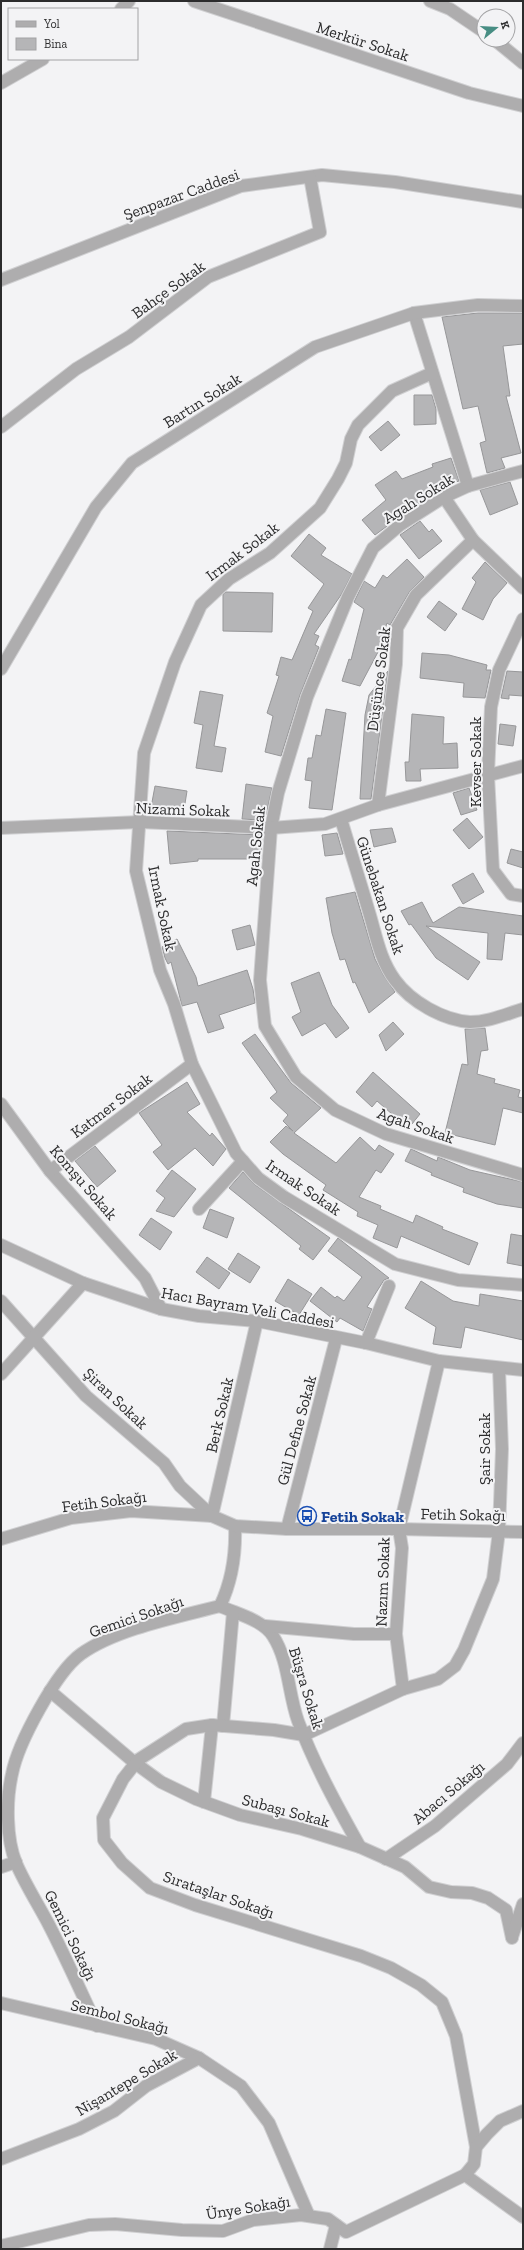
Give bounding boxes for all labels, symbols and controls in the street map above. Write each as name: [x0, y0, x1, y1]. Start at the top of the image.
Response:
legend: [8, 8, 138, 60]
north arrow: [476, 8, 516, 48]
text: Yol: [43, 17, 60, 31]
street label: Merkür Sokak: [314, 18, 412, 66]
text: K: [498, 20, 513, 31]
text: Bina: [44, 37, 67, 51]
street label: Şenpazar Caddesi: [121, 165, 242, 224]
street label: Bahçe Sokak: [128, 256, 209, 322]
street label: Bartın Sokak: [160, 369, 245, 432]
street label: Agah Sokak: [379, 469, 458, 528]
street label: Irmak Sokak: [202, 517, 283, 585]
street label: Düşünce Sokak: [363, 625, 394, 732]
street label: Kevser Sokak: [466, 716, 485, 807]
street label: Nizami Sokak: [136, 798, 231, 821]
street label: Agah Sokak: [242, 805, 269, 887]
street label: Günebakan Sokak: [352, 834, 409, 957]
street label: Irmak Sokak: [144, 864, 181, 953]
street label: Katmer Sokak: [67, 1068, 156, 1142]
street label: Agah Sokak: [375, 1103, 457, 1148]
street label: Komşu Sokak: [46, 1141, 122, 1224]
street label: Irmak Sokak: [263, 1155, 345, 1220]
street label: Hacı Bayram Veli Caddesi: [160, 1283, 337, 1332]
street label: Şiran Sokak: [79, 1364, 152, 1434]
street label: Gül Defne Sokak: [273, 1372, 320, 1487]
street label: Berk Sokak: [202, 1375, 238, 1455]
street label: Şair Sokak: [475, 1412, 494, 1485]
street label: Fetih Sokağı: [61, 1487, 148, 1516]
street label: Fetih Sokağı: [420, 1504, 506, 1525]
bus stop icon: Fetih Sokak: [296, 1505, 318, 1527]
place label: Fetih Sokak: [321, 1507, 404, 1526]
street label: Nazım Sokak: [371, 1536, 394, 1627]
street label: Gemici Sokağı: [87, 1591, 186, 1641]
street label: Büşra Sokak: [285, 1645, 328, 1732]
street label: Abacı Sokağı: [408, 1756, 489, 1828]
street label: Subaşı Sokak: [240, 1790, 332, 1831]
street label: Sırataşlar Sokağı: [161, 1867, 277, 1923]
street label: Gemici Sokağı: [40, 1887, 101, 1984]
street label: Sembol Sokağı: [69, 1995, 171, 2038]
street label: Nişantepe Sokak: [72, 2044, 181, 2120]
street label: Ünye Sokağı: [205, 2191, 292, 2224]

